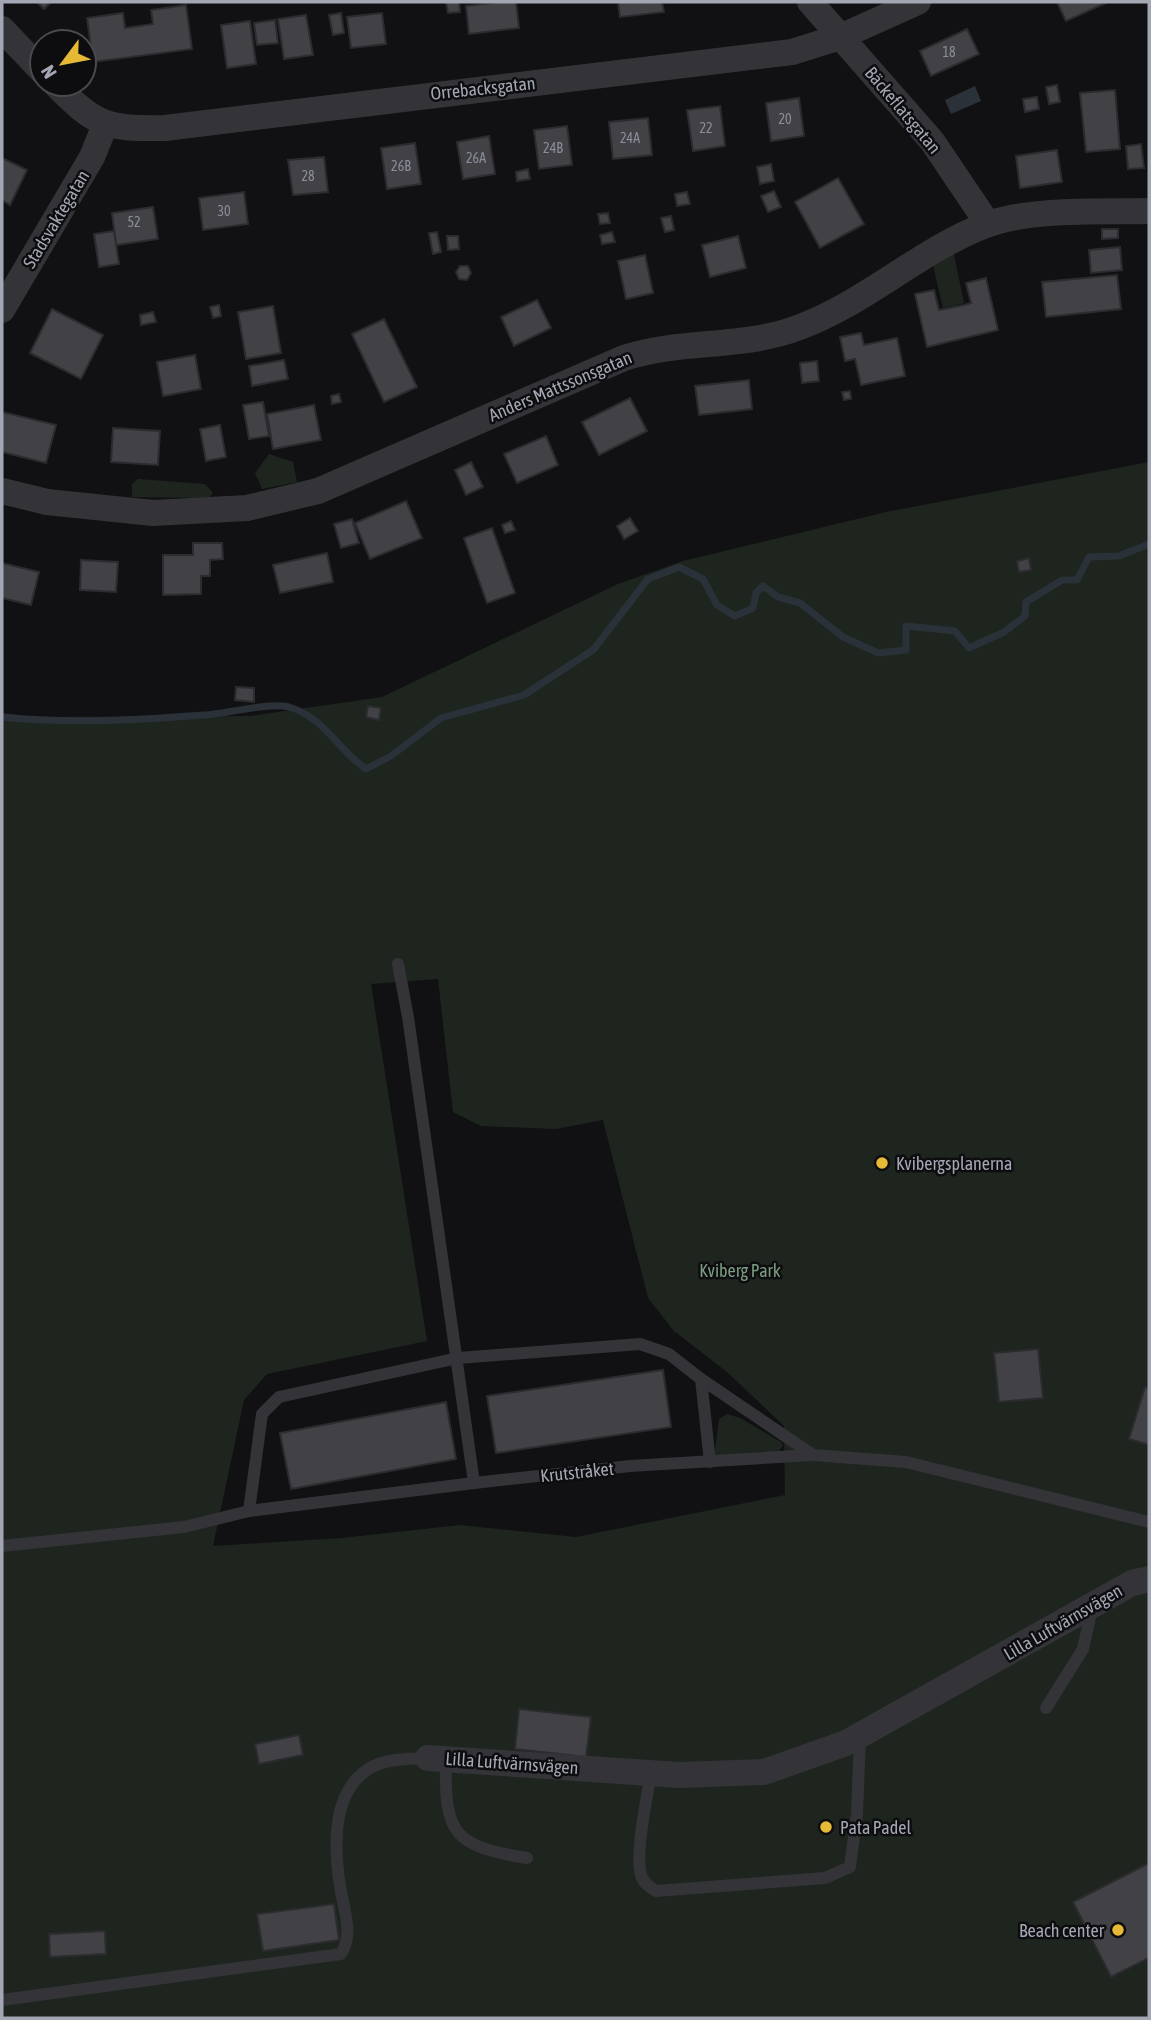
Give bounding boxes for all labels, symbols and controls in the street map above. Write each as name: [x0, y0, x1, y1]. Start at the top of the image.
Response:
north arrow: [28, 28, 98, 98]
house number: 18: [942, 44, 956, 60]
text: N: [36, 61, 61, 83]
street label: Bäckeflatsgatan: [861, 62, 945, 158]
street label: Orrebacksgatan: [430, 72, 536, 104]
house number: 20: [778, 111, 792, 127]
house number: 22: [699, 120, 713, 136]
house number: 24A: [620, 130, 640, 146]
house number: 24B: [543, 140, 563, 156]
house number: 26A: [466, 150, 486, 166]
house number: 26B: [391, 158, 411, 174]
street label: Stadsvaktegatan: [18, 166, 94, 272]
house number: 28: [301, 168, 315, 184]
house number: 30: [217, 203, 231, 219]
house number: 52: [127, 214, 141, 230]
street label: Anders Mattssonsgatan: [485, 346, 635, 426]
place label: Kvibergsplanerna: [896, 1153, 1012, 1174]
marker: Kvibergsplanerna: [874, 1155, 890, 1171]
park label: Kviberg Park: [699, 1260, 781, 1281]
street label: Krutstråket: [539, 1458, 615, 1486]
street label: Lilla Luftvärnsvägen: [1000, 1580, 1126, 1664]
street label: Lilla Luftvärnsvägen: [445, 1748, 579, 1778]
place label: Pata Padel: [840, 1817, 911, 1838]
marker: Pata Padel: [818, 1819, 834, 1835]
place label: Beach center: [1019, 1920, 1105, 1941]
marker: Beach center: [1110, 1922, 1126, 1938]

